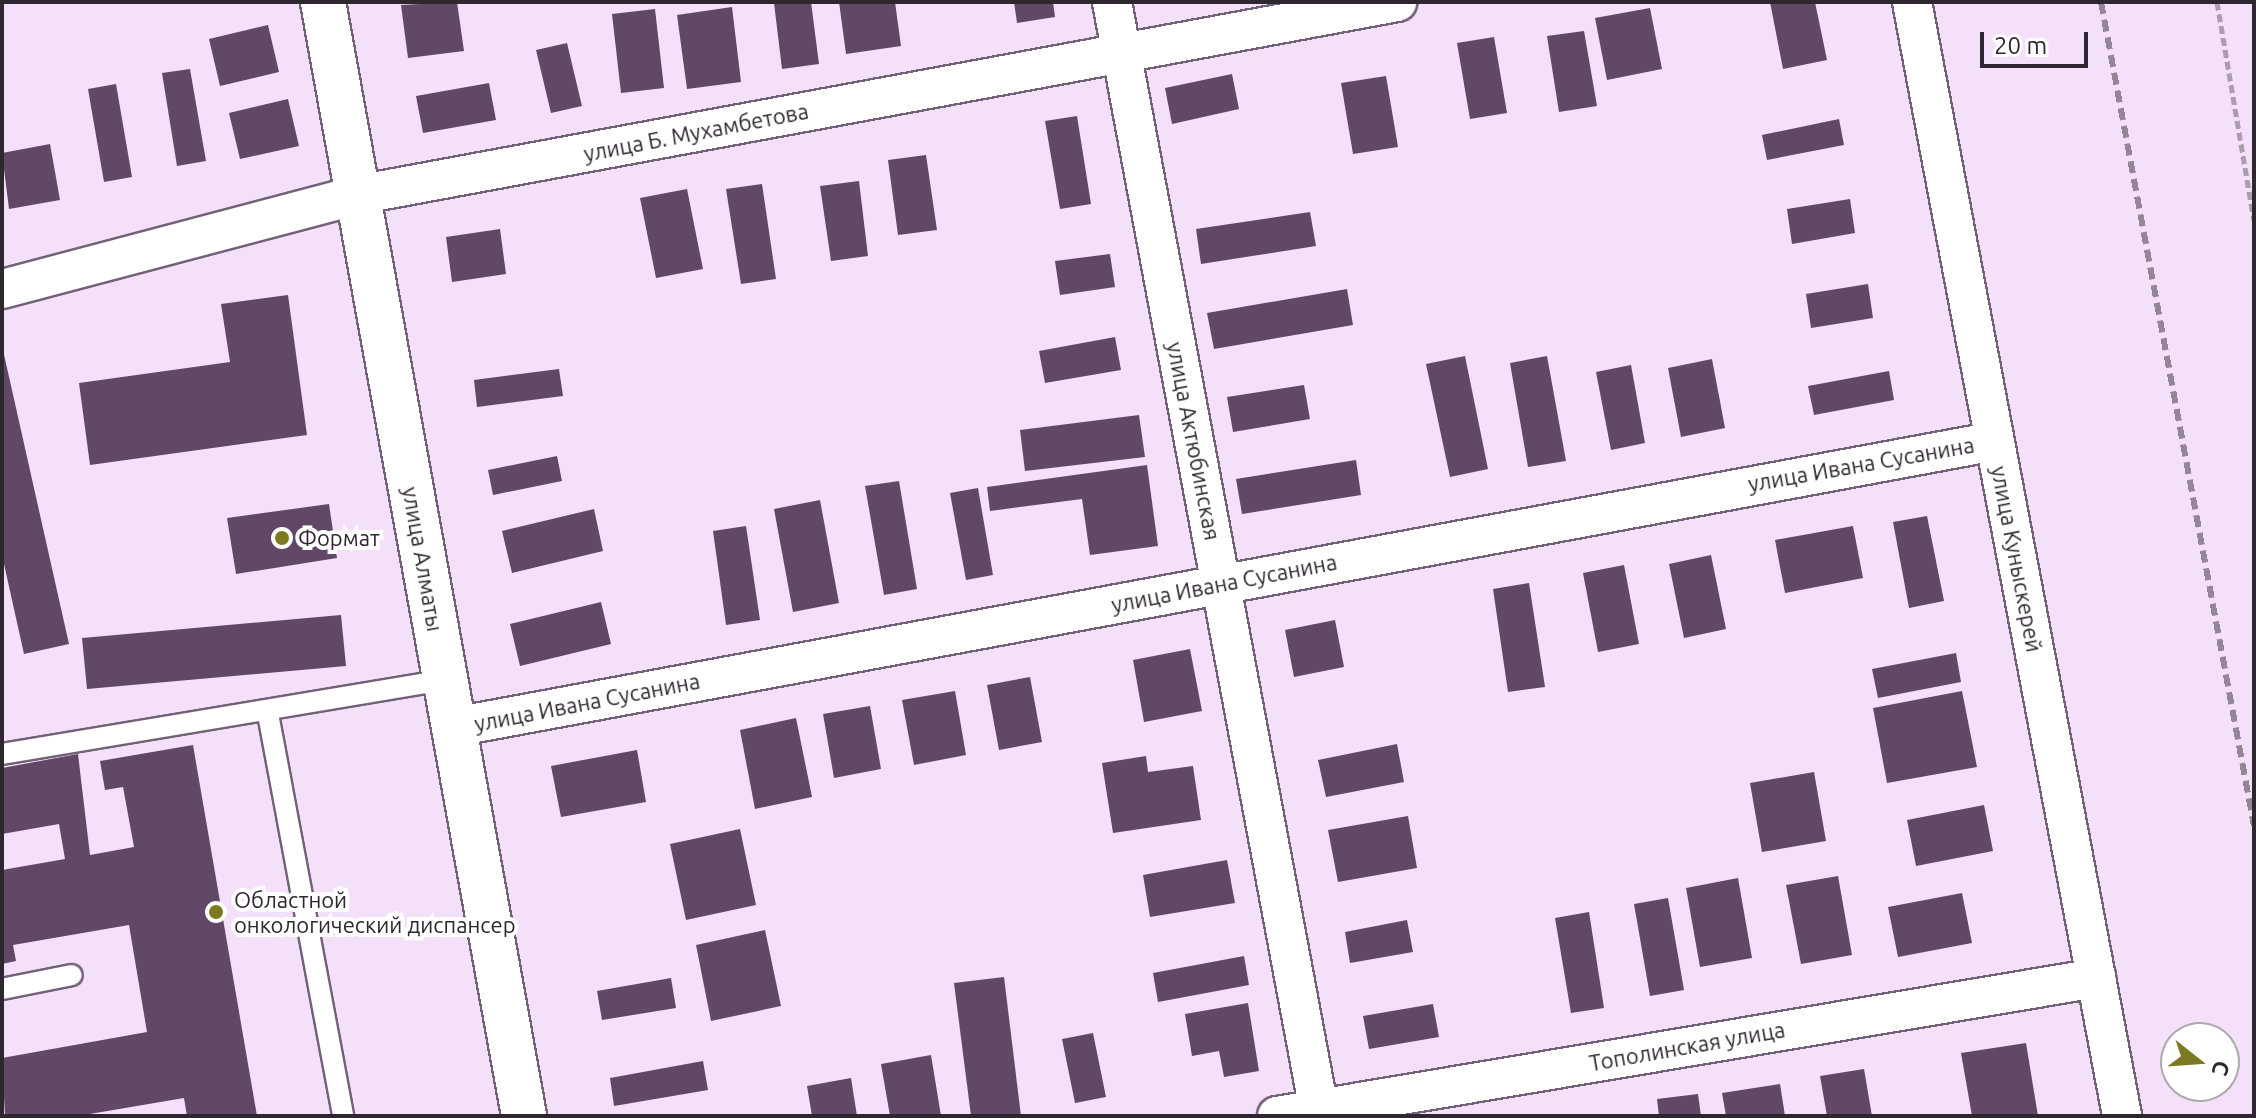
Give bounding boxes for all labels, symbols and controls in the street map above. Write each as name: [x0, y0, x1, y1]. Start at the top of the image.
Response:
scale bar: [1984, 16, 2092, 66]
text: 20 m: [1994, 32, 2047, 59]
street label: улица Б. Мухамбетова: [581, 97, 811, 167]
street label: улица Актюбинская: [1162, 340, 1226, 542]
street label: улица Ивана Сусанина: [1746, 431, 1976, 497]
street label: улица Куныскерей: [1986, 464, 2048, 654]
street label: улица Алматы: [397, 485, 449, 633]
place label: Формат: [298, 525, 380, 551]
marker: Формат: [273, 529, 291, 547]
street label: улица Ивана Сусанина: [1109, 548, 1339, 618]
street label: улица Ивана Сусанина: [472, 667, 702, 737]
place label: Областной онкологический диспансер: [234, 886, 516, 938]
marker: Областной онкологический диспансер: [205, 901, 227, 923]
street label: Тополинская улица: [1587, 1016, 1787, 1076]
north arrow: [2160, 1022, 2240, 1102]
text: С: [2208, 1058, 2236, 1079]

